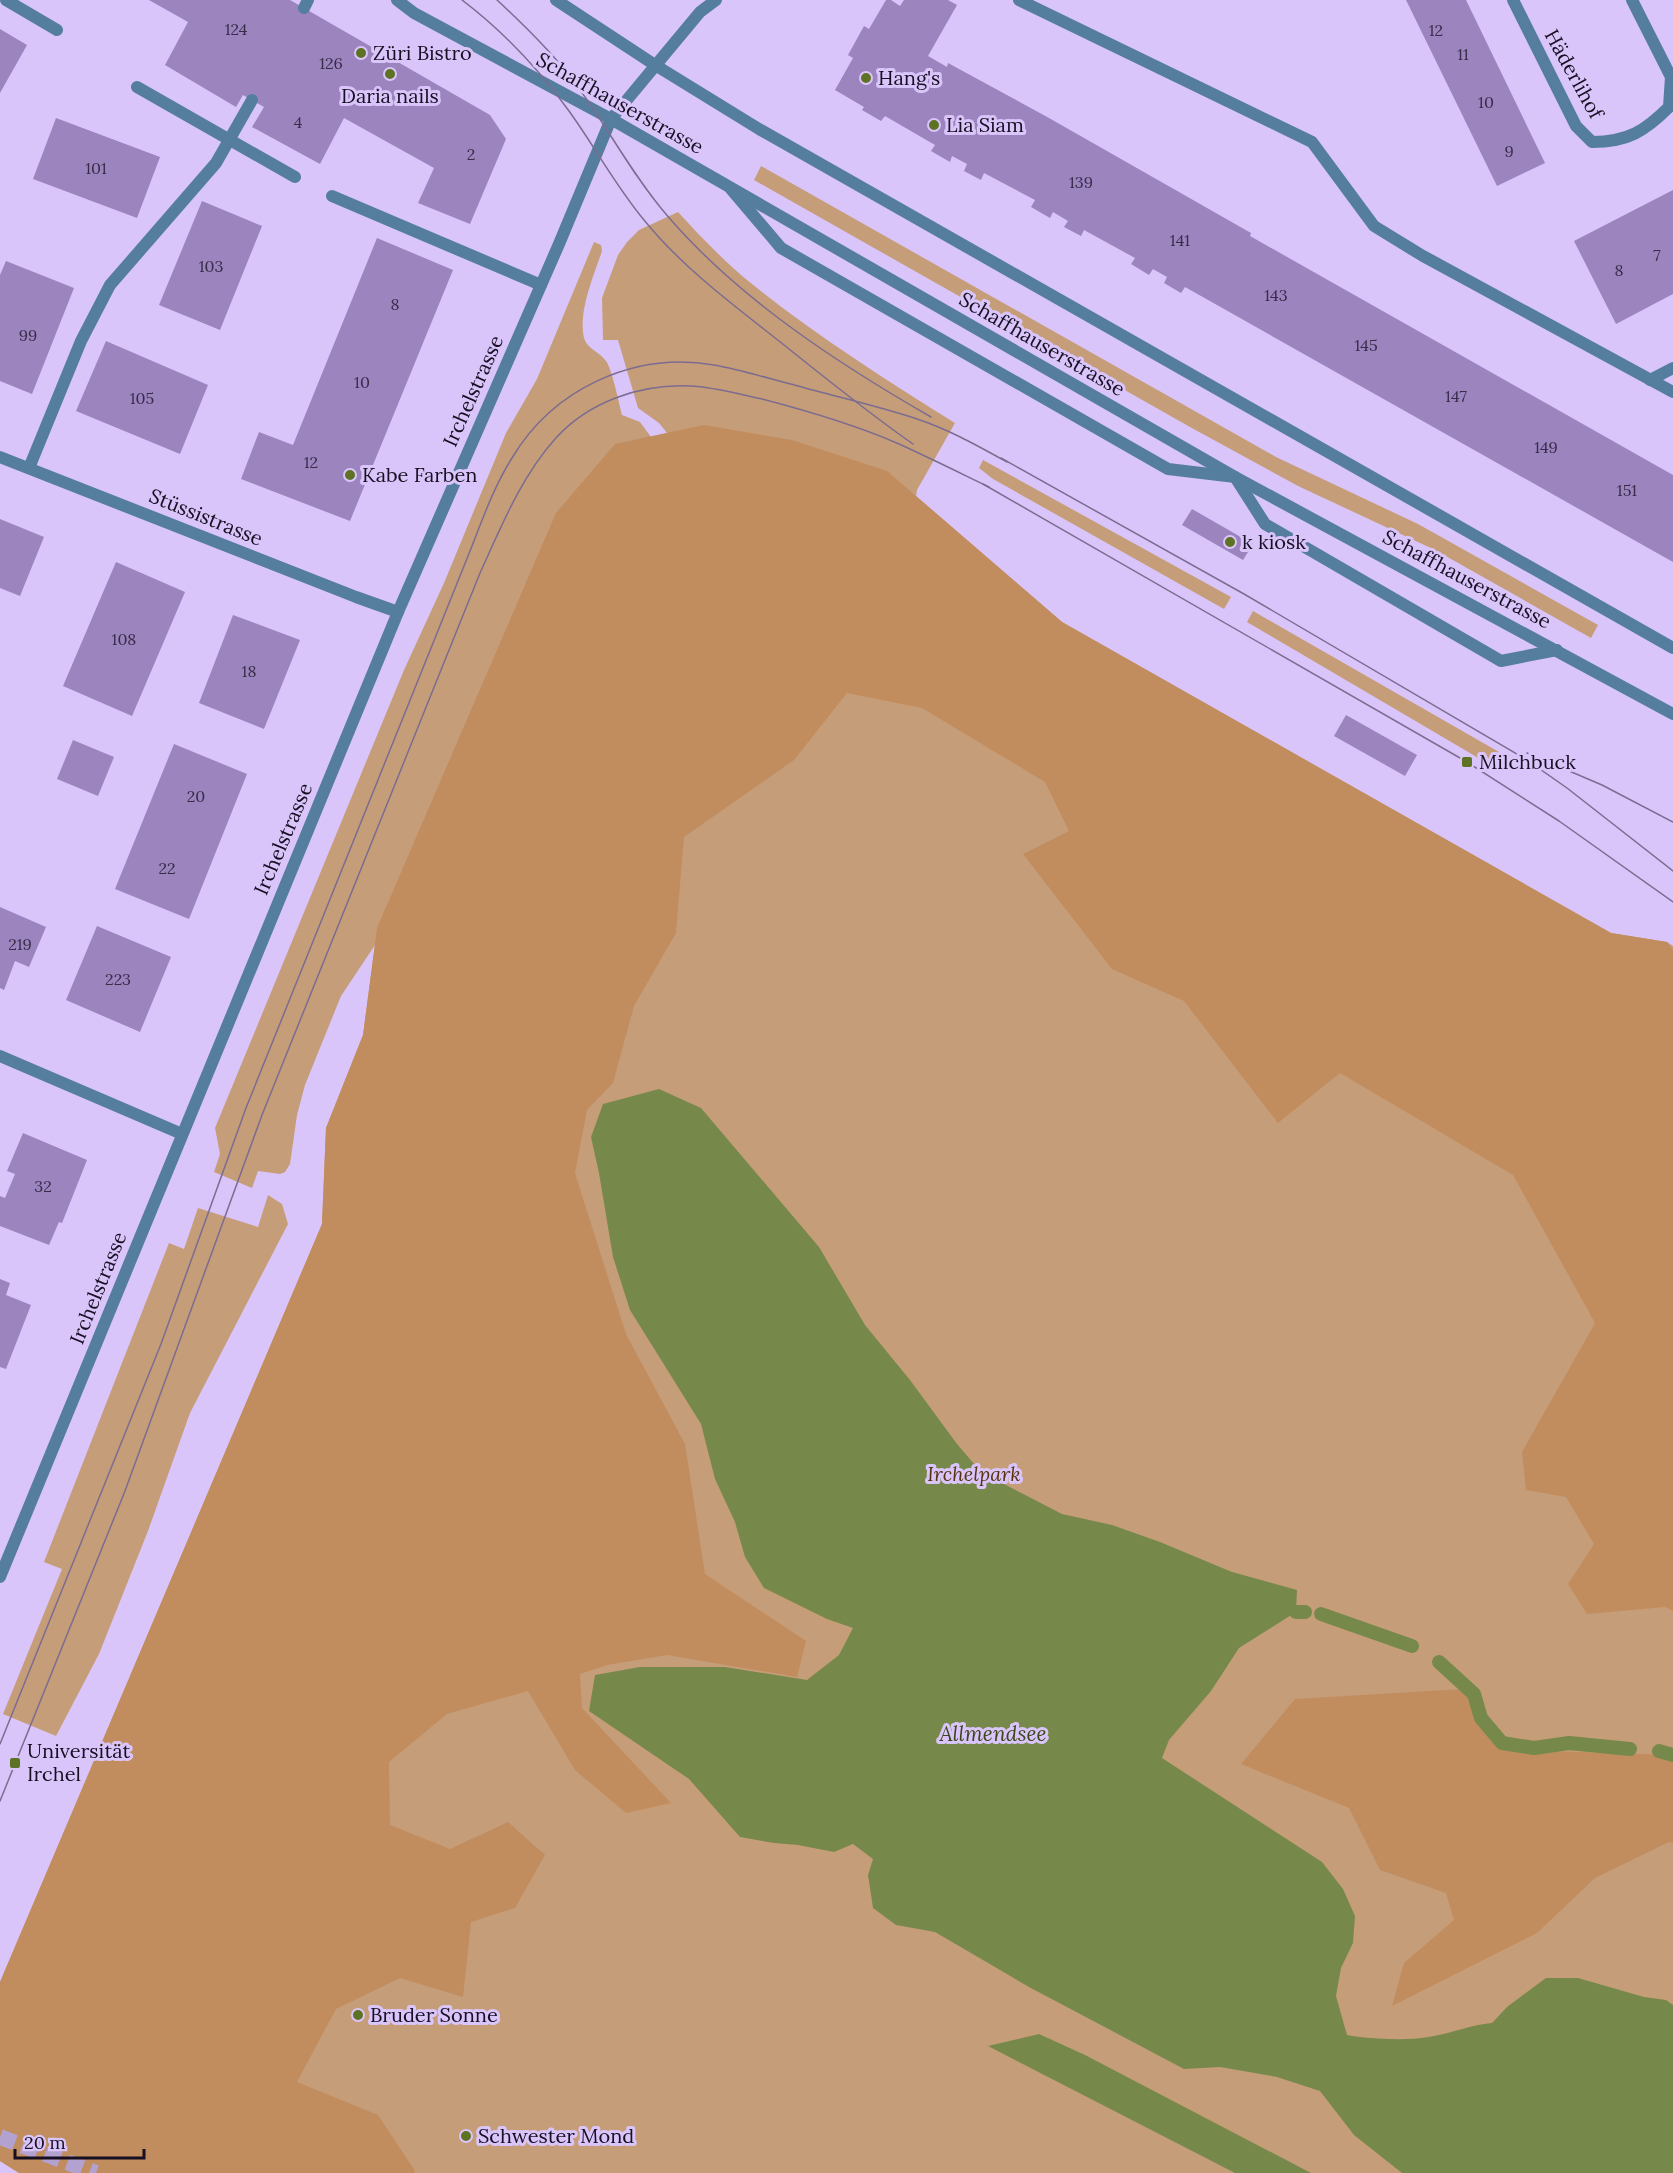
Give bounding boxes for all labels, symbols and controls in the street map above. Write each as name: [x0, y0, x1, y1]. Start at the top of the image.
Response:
house number: 124: [225, 19, 248, 39]
house number: 12: [1429, 20, 1443, 40]
street label: Häderlihof: [1540, 25, 1610, 124]
place label: Züri Bistro: [373, 40, 472, 65]
house number: 11: [1457, 44, 1469, 64]
marker: Züri Bistro: [354, 46, 368, 60]
street label: Schaffhauserstrasse: [532, 46, 708, 159]
house number: 126: [319, 53, 343, 73]
place label: Hang's: [878, 65, 940, 90]
marker: Daria nails: [383, 67, 397, 81]
marker: Hang's: [859, 71, 873, 85]
place label: Daria nails: [341, 83, 439, 108]
house number: 10: [1478, 92, 1494, 112]
house number: 4: [294, 112, 303, 132]
place label: Lia Siam: [946, 112, 1024, 137]
marker: Lia Siam: [927, 118, 941, 132]
house number: 9: [1504, 141, 1514, 161]
house number: 2: [467, 144, 475, 164]
house number: 101: [85, 158, 107, 178]
house number: 139: [1069, 172, 1093, 192]
house number: 141: [1170, 230, 1190, 250]
house number: 7: [1653, 245, 1661, 265]
house number: 103: [199, 256, 223, 276]
house number: 8: [1615, 260, 1624, 280]
house number: 143: [1264, 285, 1288, 305]
street label: Schaffhauserstrasse: [955, 286, 1130, 401]
house number: 8: [391, 294, 400, 314]
house number: 99: [19, 325, 37, 345]
street label: Irchelstrasse: [437, 331, 508, 450]
house number: 145: [1354, 335, 1378, 355]
house number: 10: [354, 372, 370, 392]
house number: 147: [1445, 386, 1468, 406]
house number: 105: [130, 388, 154, 408]
house number: 149: [1534, 437, 1558, 457]
house number: 12: [304, 452, 318, 472]
place label: Kabe Farben: [362, 462, 477, 487]
marker: Kabe Farben: [343, 468, 357, 482]
house number: 151: [1617, 480, 1637, 500]
street label: Stüssistrasse: [146, 482, 267, 551]
street label: Schaffhauserstrasse: [1379, 524, 1556, 634]
place label: k kiosk: [1242, 529, 1306, 554]
marker: k kiosk: [1223, 535, 1237, 549]
house number: 108: [112, 629, 136, 649]
house number: 18: [242, 661, 256, 681]
place label: Milchbuck: [1479, 749, 1576, 774]
marker: Milchbuck: [1460, 755, 1474, 769]
street label: Irchelstrasse: [248, 779, 317, 899]
house number: 20: [187, 786, 205, 806]
house number: 22: [158, 858, 176, 878]
house number: 219: [8, 934, 32, 954]
house number: 223: [105, 969, 131, 989]
house number: 32: [34, 1176, 52, 1196]
street label: Irchelstrasse: [64, 1228, 132, 1348]
park label: Irchelpark: [927, 1461, 1021, 1486]
water label: Allmendsee: [939, 1720, 1046, 1747]
place label: Universität Irchel: [27, 1738, 130, 1786]
marker: Universität Irchel: [8, 1756, 22, 1770]
place label: Bruder Sonne: [370, 2002, 498, 2027]
marker: Bruder Sonne: [351, 2008, 365, 2022]
scale bar: [15, 2122, 144, 2160]
place label: Schwester Mond: [478, 2123, 634, 2148]
marker: Schwester Mond: [459, 2129, 473, 2143]
text: 20 m: [24, 2131, 66, 2154]

